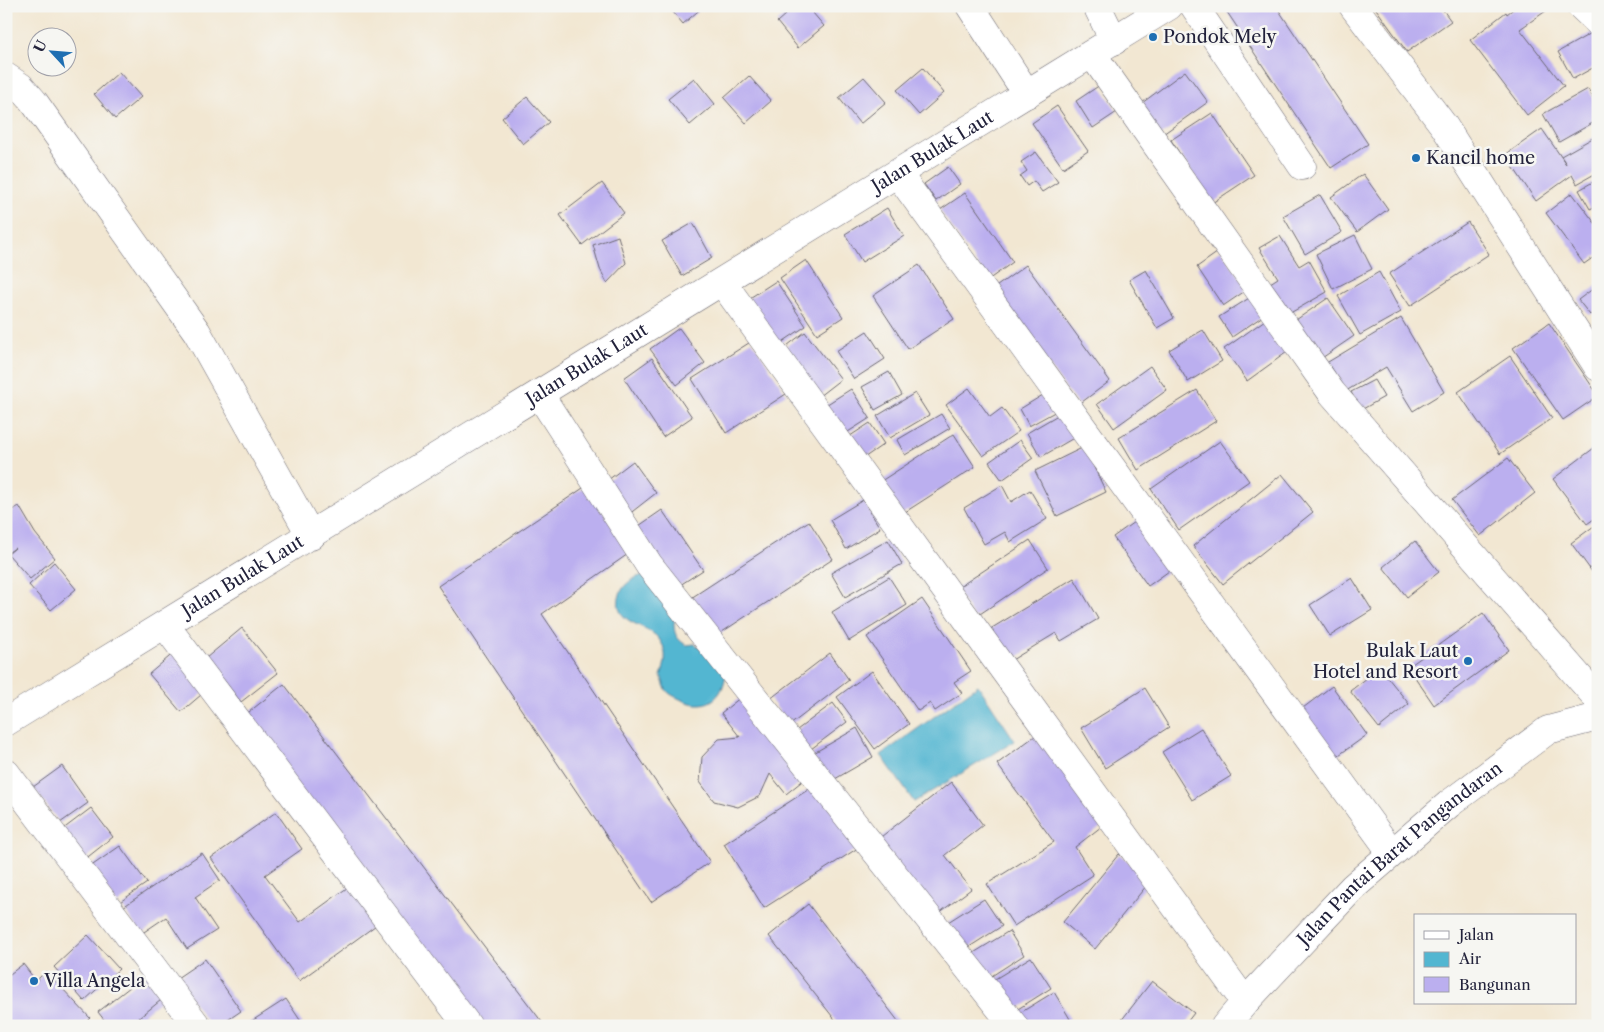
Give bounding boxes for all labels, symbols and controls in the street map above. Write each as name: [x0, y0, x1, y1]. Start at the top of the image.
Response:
place label: Pondok Mely: [1163, 26, 1278, 48]
north arrow: [28, 28, 78, 78]
marker: Pondok Mely: [1147, 31, 1159, 43]
text: U: [30, 37, 51, 55]
street label: Jalan Bulak Laut: [865, 106, 998, 199]
place label: Kancil home: [1426, 147, 1535, 169]
marker: Kancil home: [1410, 152, 1422, 164]
street label: Jalan Bulak Laut: [519, 318, 652, 412]
street label: Jalan Bulak Laut: [175, 530, 308, 624]
place label: Bulak Laut Hotel and Resort: [1313, 640, 1459, 683]
marker: Bulak Laut Hotel and Resort: [1462, 655, 1474, 667]
street label: Jalan Pantai Barat Pangandaran: [1295, 758, 1507, 952]
legend: [1414, 914, 1576, 1004]
text: Air: [1458, 949, 1482, 968]
place label: Villa Angela: [43, 970, 146, 992]
marker: Villa Angela: [28, 975, 40, 987]
text: Bangunan: [1459, 975, 1531, 994]

